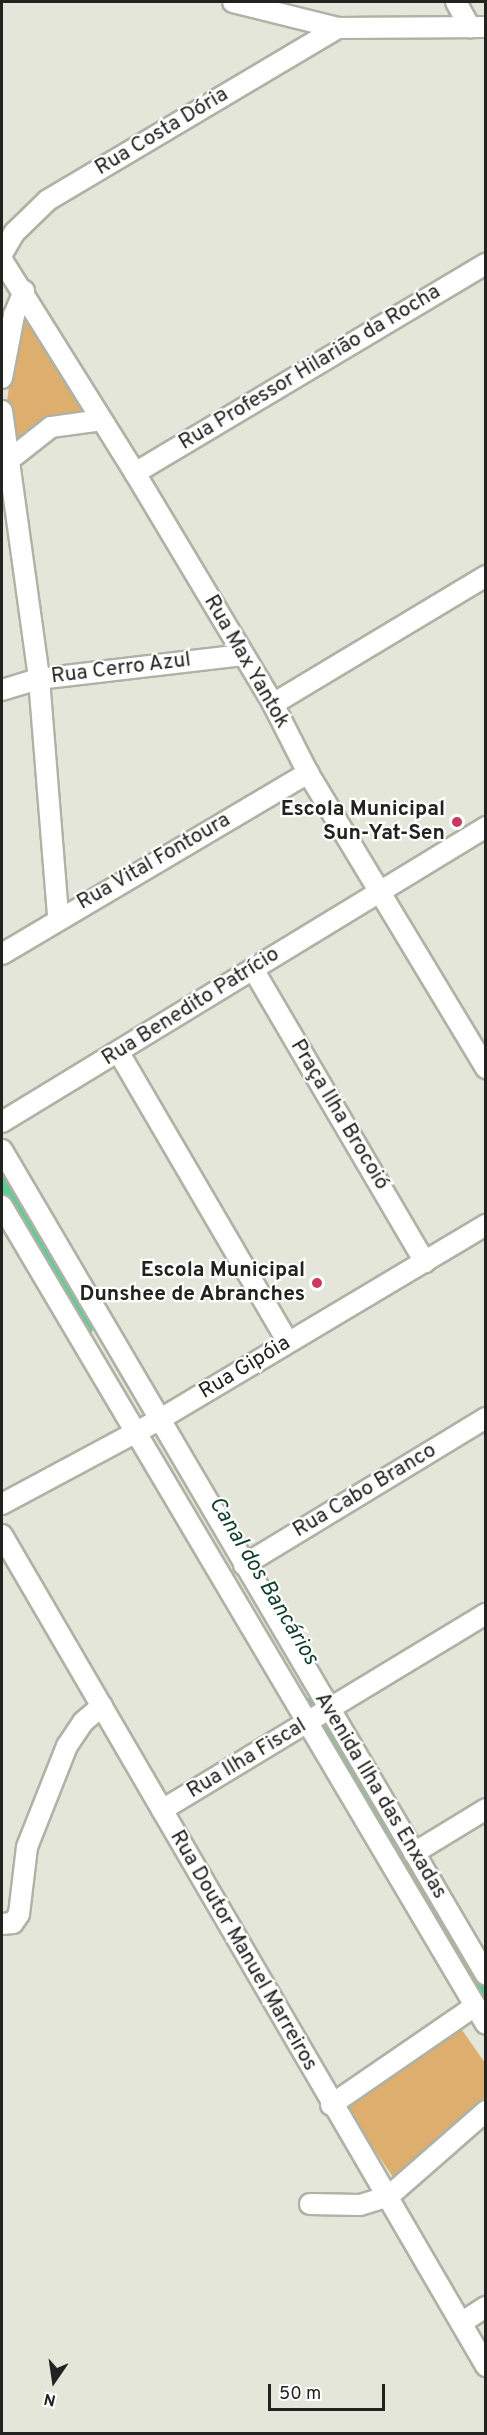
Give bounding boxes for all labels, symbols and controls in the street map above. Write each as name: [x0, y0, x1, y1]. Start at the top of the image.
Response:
street label: Rua Costa Dória: [91, 82, 233, 182]
street label: Rua Professor Hilarião da Rocha: [175, 280, 445, 456]
street label: Rua Max Yantok: [197, 591, 295, 733]
street label: Rua Cerro Azul: [49, 648, 193, 690]
place label: Escola Municipal Sun-Yat-Sen: [281, 797, 445, 847]
street label: Rua Vital Fontoura: [73, 808, 235, 916]
marker: Escola Municipal Sun-Yat-Sen: [450, 815, 464, 829]
street label: Rua Benedito Patrício: [98, 942, 284, 1072]
street label: Praça Ilha Brocoió: [284, 1035, 394, 1195]
place label: Escola Municipal Dunshee de Abranches: [79, 1258, 305, 1308]
marker: Escola Municipal Dunshee de Abranches: [310, 1276, 324, 1290]
street label: Rua Gipóia: [195, 1331, 295, 1405]
street label: Rua Cabo Branco: [289, 1438, 441, 1544]
water label: Canal dos Bancários: [202, 1492, 324, 1670]
street label: Avenida Ilha das Enxadas: [308, 1688, 452, 1904]
street label: Rua Ilha Fiscal: [183, 1714, 311, 1804]
street label: Rua Doutor Manuel Marreiros: [164, 1826, 322, 2076]
north arrow: [24, 2351, 84, 2411]
scale bar: [271, 2372, 388, 2410]
text: 50 m: [279, 2383, 321, 2406]
text: N: [42, 2388, 58, 2410]

